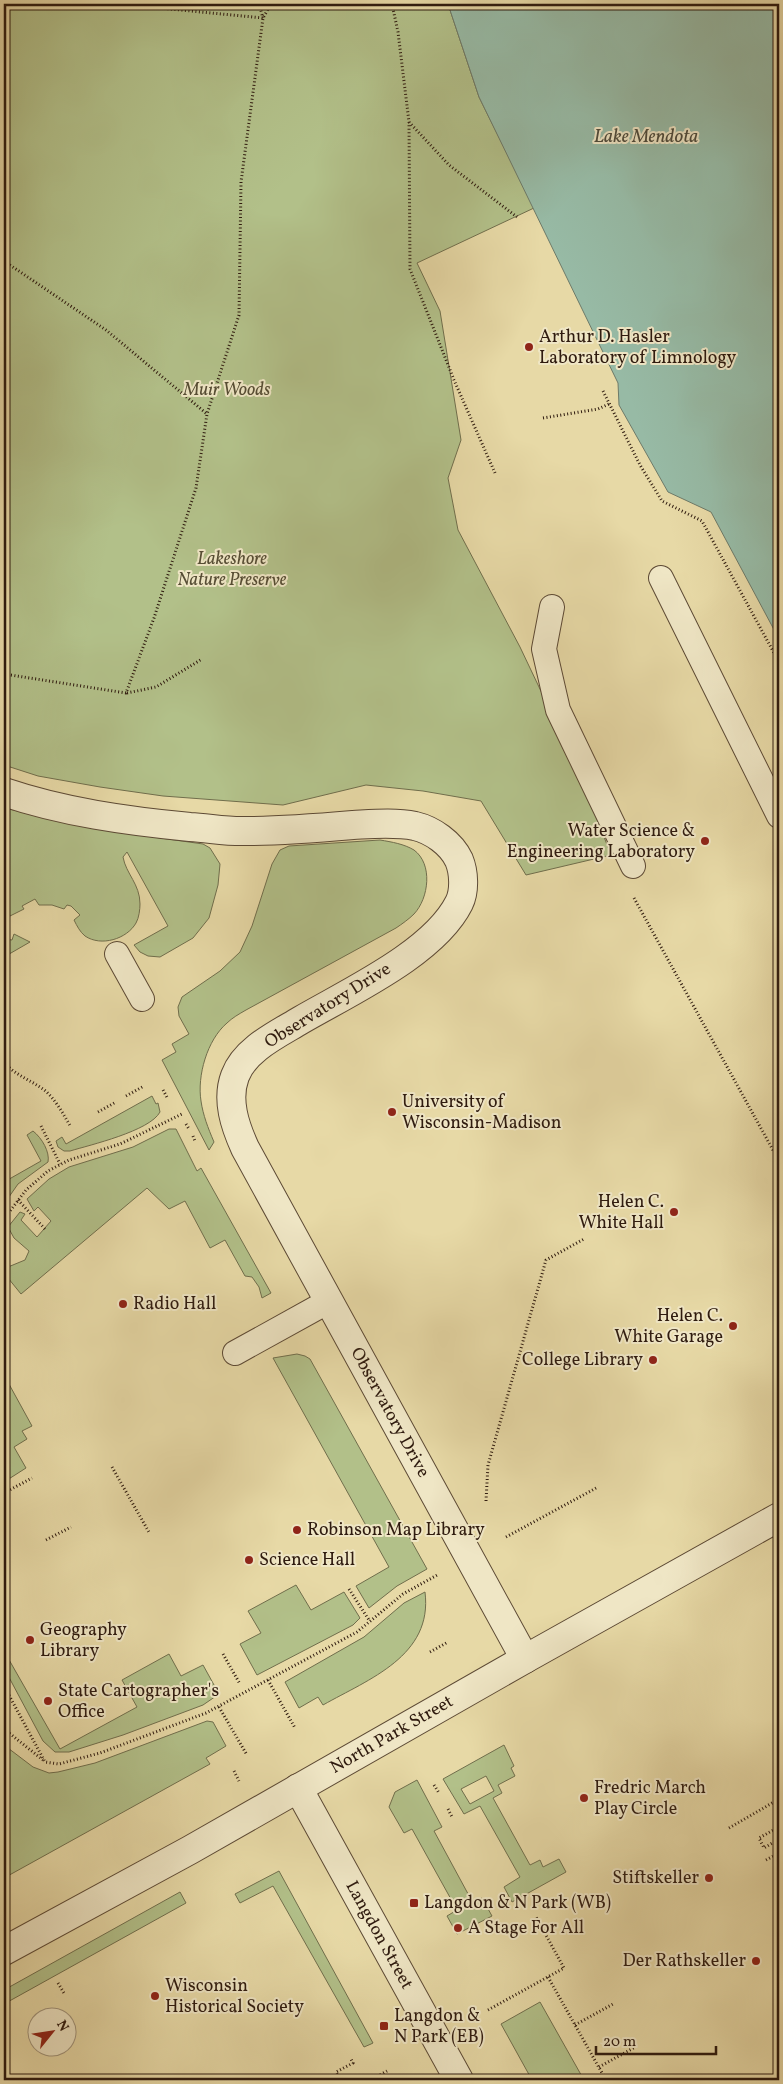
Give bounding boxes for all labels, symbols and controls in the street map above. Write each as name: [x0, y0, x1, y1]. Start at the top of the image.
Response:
water label: Lake Mendota: [594, 124, 698, 150]
place label: Arthur D. Hasler Laboratory of Limnology: [539, 325, 737, 371]
marker: Arthur D. Hasler Laboratory of Limnology: [523, 341, 535, 353]
park label: Muir Woods: [183, 378, 271, 403]
park label: Lakeshore Nature Preserve: [178, 547, 287, 593]
place label: Water Science & Engineering Laboratory: [507, 819, 695, 865]
marker: Water Science & Engineering Laboratory: [699, 835, 711, 847]
street label: Observatory Drive: [260, 957, 396, 1055]
place label: University of Wisconsin-Madison: [402, 1090, 562, 1136]
marker: University of Wisconsin-Madison: [386, 1106, 398, 1118]
place label: Helen C. White Hall: [578, 1190, 664, 1236]
marker: Helen C. White Hall: [668, 1206, 680, 1218]
place label: Radio Hall: [133, 1292, 216, 1317]
marker: Radio Hall: [117, 1298, 129, 1310]
place label: Helen C. White Garage: [614, 1304, 723, 1350]
marker: Helen C. White Garage: [727, 1320, 739, 1332]
street label: Observatory Drive: [344, 1343, 436, 1482]
place label: College Library: [522, 1348, 643, 1373]
marker: College Library: [647, 1354, 659, 1366]
place label: Robinson Map Library: [307, 1518, 485, 1543]
marker: Robinson Map Library: [291, 1524, 303, 1536]
place label: Science Hall: [259, 1548, 355, 1573]
marker: Science Hall: [243, 1554, 255, 1566]
place label: Geography Library: [40, 1618, 127, 1664]
marker: Geography Library: [24, 1634, 36, 1646]
place label: State Cartographer's Office: [58, 1679, 219, 1725]
street label: North Park Street: [326, 1690, 458, 1780]
marker: State Cartographer's Office: [42, 1695, 54, 1707]
place label: Fredric March Play Circle: [594, 1776, 706, 1822]
marker: Fredric March Play Circle: [578, 1792, 590, 1804]
place label: Stiftskeller: [612, 1866, 699, 1891]
marker: Stiftskeller: [703, 1872, 715, 1884]
street label: Langdon Street: [339, 1876, 419, 1994]
place label: Langdon & N Park (WB): [424, 1891, 611, 1916]
marker: Langdon & N Park (WB): [408, 1897, 420, 1909]
place label: A Stage For All: [468, 1916, 584, 1941]
marker: A Stage For All: [452, 1922, 464, 1934]
place label: Der Rathskeller: [623, 1949, 746, 1974]
marker: Der Rathskeller: [750, 1955, 762, 1967]
place label: Wisconsin Historical Society: [165, 1974, 304, 2020]
marker: Wisconsin Historical Society: [149, 1990, 161, 2002]
place label: Langdon & N Park (EB): [394, 2004, 484, 2050]
north arrow: [28, 2006, 78, 2056]
text: N: [51, 2017, 73, 2035]
marker: Langdon & N Park (EB): [378, 2020, 390, 2032]
scale bar: [596, 2024, 716, 2056]
text: 20 m: [603, 2032, 636, 2053]

